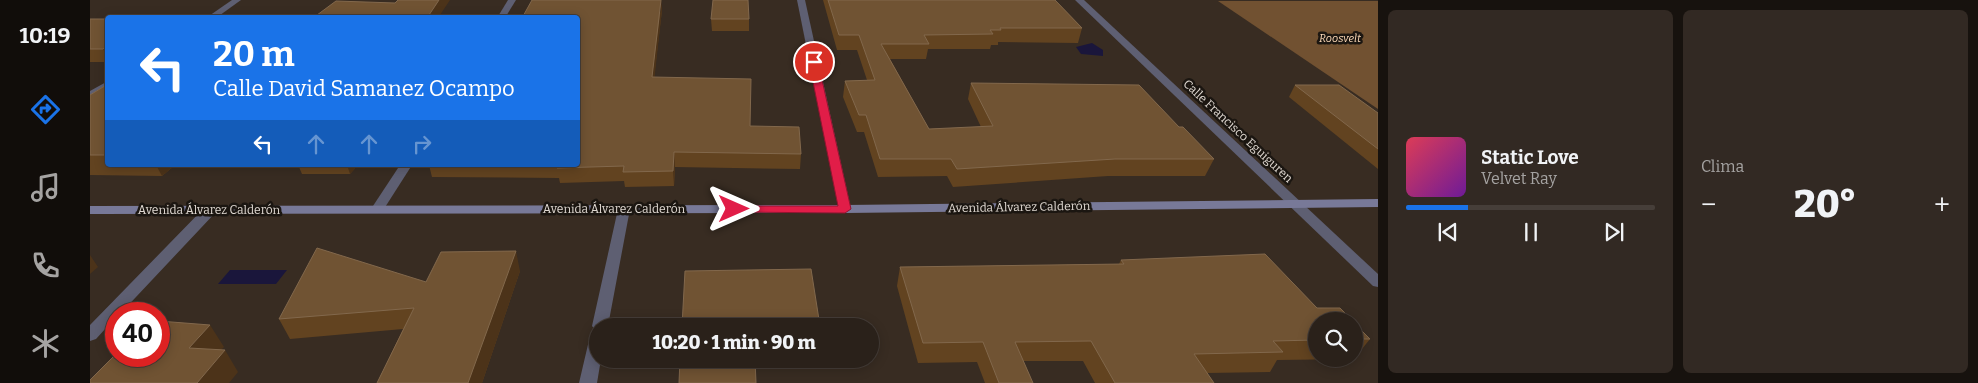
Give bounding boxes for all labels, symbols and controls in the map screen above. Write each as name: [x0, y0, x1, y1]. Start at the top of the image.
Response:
text: 10:19: [19, 22, 71, 49]
park label: Roosvelt: [1319, 32, 1361, 45]
text: 20 m: [213, 33, 295, 75]
icon: left: [130, 35, 195, 100]
pin: [793, 41, 835, 83]
icon: arrive: [800, 48, 828, 76]
text: Calle David Samanez Ocampo: [213, 75, 515, 102]
street label: Calle Francisco Eguiguren: [1180, 77, 1296, 186]
icon: directions: [28, 92, 63, 127]
icon: left: [249, 130, 277, 158]
icon: ahead: [302, 130, 330, 158]
icon: ahead: [355, 130, 383, 158]
icon: right: [408, 130, 436, 158]
text: Static Love: [1481, 146, 1579, 169]
text: Clima: [1701, 157, 1744, 176]
text: Velvet Ray: [1481, 169, 1557, 188]
icon: music: [28, 170, 63, 205]
text: 20°: [1794, 181, 1856, 227]
position arrow: [707, 182, 759, 234]
text: −: [1701, 188, 1716, 221]
text: +: [1934, 188, 1950, 221]
street label: Avenida Álvarez Calderón: [948, 198, 1091, 215]
street label: Avenida Álvarez Calderón: [543, 201, 686, 216]
street label: Avenida Álvarez Calderón: [138, 202, 281, 217]
icon: previous: [1434, 218, 1462, 246]
icon: pause: [1517, 218, 1545, 246]
icon: next: [1600, 218, 1628, 246]
icon: phone: [28, 248, 63, 283]
speed limit sign: 40: [105, 302, 170, 367]
map controls: [1308, 312, 1363, 367]
button: search: [1308, 312, 1363, 367]
icon: climate: [28, 326, 63, 361]
text: 10:20 · 1 min · 90 m: [652, 331, 816, 354]

